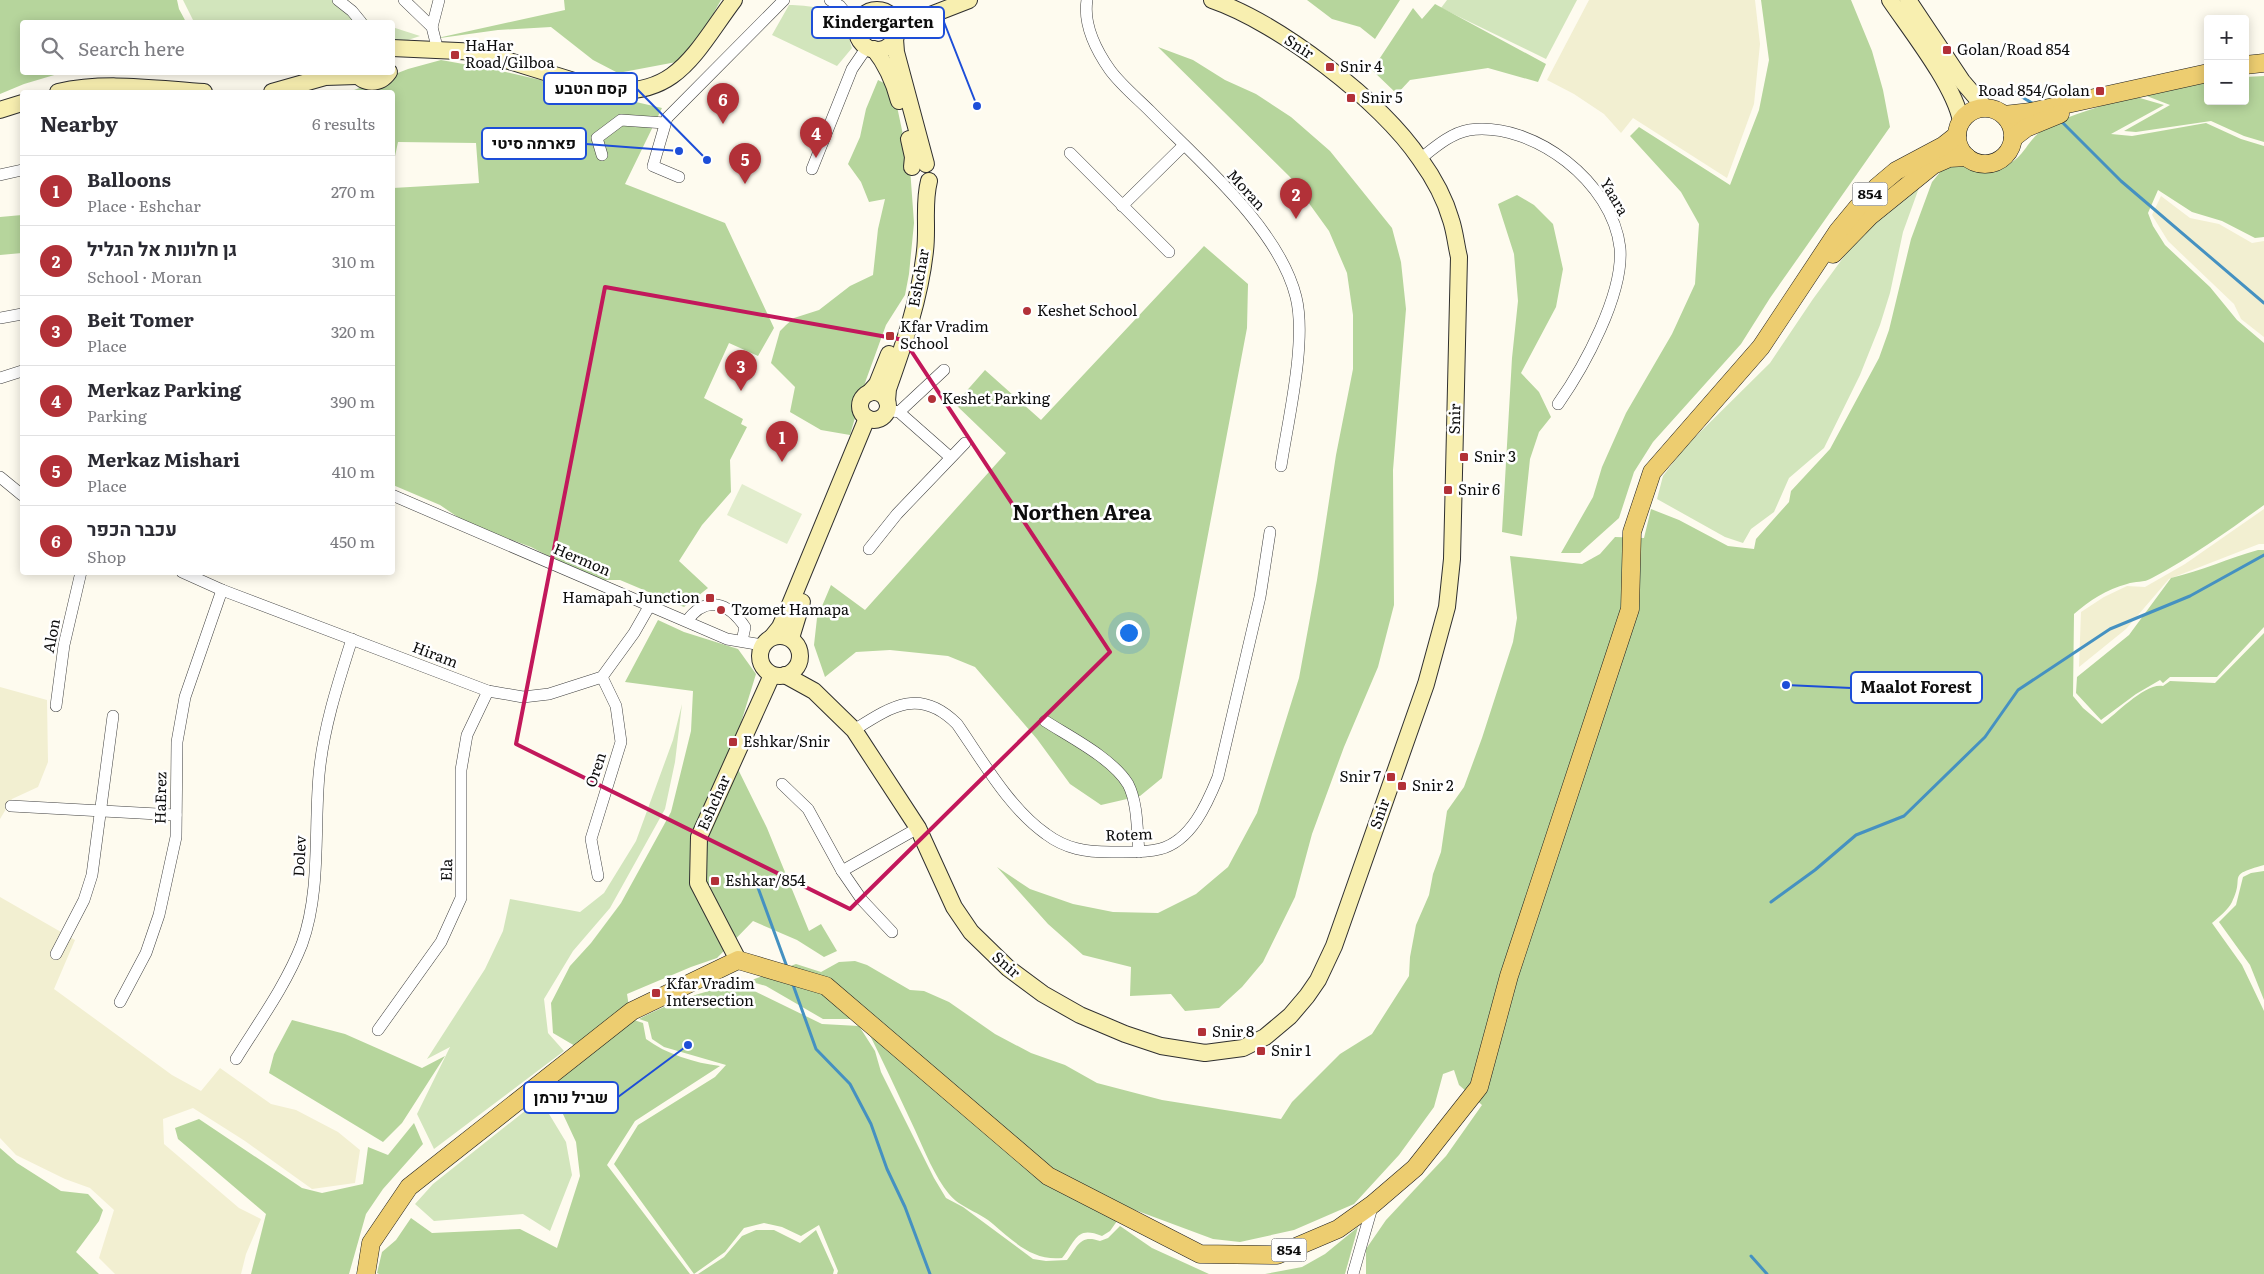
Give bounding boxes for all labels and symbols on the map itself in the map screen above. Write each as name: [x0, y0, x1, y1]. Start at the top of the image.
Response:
callout: Kindergarten: [812, 7, 944, 38]
text: Kindergarten: [822, 9, 934, 33]
street label: Snir: [1281, 28, 1319, 64]
place label: HaHar Road/Gilboa: [465, 33, 555, 73]
place label: Golan/Road 854: [1957, 37, 2070, 60]
marker: Golan/Road 854: [1941, 44, 1953, 56]
marker: HaHar Road/Gilboa: [449, 49, 461, 61]
place label: Snir 4: [1340, 54, 1382, 77]
marker: Snir 4: [1324, 61, 1336, 73]
callout: קסם הטבע: [544, 73, 637, 104]
text: קסם הטבע: [554, 75, 628, 99]
place label: Road 854/Golan: [1978, 78, 2090, 101]
pin: 6: [707, 83, 739, 124]
place label: Snir 5: [1361, 85, 1403, 108]
marker: Road 854/Golan: [2094, 85, 2106, 97]
marker: Snir 5: [1345, 92, 1357, 104]
pin: 4: [800, 117, 832, 158]
callout: פארמה סיטי: [482, 128, 586, 159]
text: פארמה סיטי: [492, 130, 576, 154]
pin: 5: [729, 143, 761, 184]
street label: Moran: [1222, 163, 1272, 215]
street label: Yaara: [1595, 173, 1636, 220]
pin: 2: [1280, 178, 1312, 219]
road number: 854: [1852, 182, 1888, 205]
street label: Eshchar: [901, 247, 934, 309]
place label: Keshet School: [1037, 298, 1137, 321]
marker: Keshet School: [1021, 305, 1033, 317]
place label: Kfar Vradim School: [900, 314, 989, 354]
marker: Kfar Vradim School: [884, 330, 896, 342]
pin: 3: [725, 350, 757, 391]
place label: Keshet Parking: [942, 386, 1051, 409]
marker: Keshet Parking: [926, 393, 938, 405]
street label: Snir: [1442, 403, 1465, 435]
pin: 1: [766, 421, 798, 462]
place label: Snir 3: [1474, 444, 1516, 467]
marker: Snir 3: [1458, 451, 1470, 463]
place label: Snir 6: [1458, 477, 1500, 500]
marker: Snir 6: [1442, 484, 1454, 496]
district label: Northen Area: [1013, 496, 1152, 526]
street label: Hermon: [550, 536, 615, 581]
place label: Hamapah Junction: [562, 585, 700, 608]
marker: Hamapah Junction: [704, 592, 716, 604]
place label: Tzomet Hamapa: [731, 597, 850, 620]
marker: Tzomet Hamapa: [715, 604, 727, 616]
street label: Alon: [36, 617, 65, 655]
your location: [1116, 620, 1142, 646]
street label: Hiram: [409, 634, 462, 673]
callout: Maalot Forest: [1851, 672, 1982, 703]
text: Maalot Forest: [1860, 674, 1972, 698]
place label: Eshkar/Snir: [743, 729, 830, 752]
marker: Eshkar/Snir: [727, 736, 739, 748]
street label: Oren: [578, 749, 611, 790]
place label: Snir 7: [1339, 764, 1381, 787]
street label: Eshchar: [690, 771, 735, 834]
marker: Snir 7: [1385, 771, 1397, 783]
street label: HaErez: [148, 772, 171, 824]
place label: Snir 2: [1412, 773, 1454, 796]
marker: Snir 2: [1396, 780, 1408, 792]
street label: Snir: [1363, 795, 1395, 832]
street label: Rotem: [1105, 821, 1153, 846]
street label: Dolev: [286, 835, 311, 877]
street label: Ela: [434, 857, 457, 882]
place label: Eshkar/854: [725, 868, 806, 891]
marker: Eshkar/854: [709, 875, 721, 887]
street label: Snir: [988, 945, 1026, 983]
place label: Kfar Vradim Intersection: [666, 971, 755, 1011]
marker: Kfar Vradim Intersection: [650, 987, 662, 999]
place label: Snir 8: [1212, 1019, 1254, 1042]
marker: Snir 8: [1196, 1026, 1208, 1038]
place label: Snir 1: [1271, 1038, 1311, 1061]
marker: Snir 1: [1255, 1045, 1267, 1057]
callout: שביל נורמן: [524, 1082, 618, 1113]
text: שביל נורמן: [534, 1084, 608, 1108]
road number: 854: [1272, 1238, 1306, 1262]

